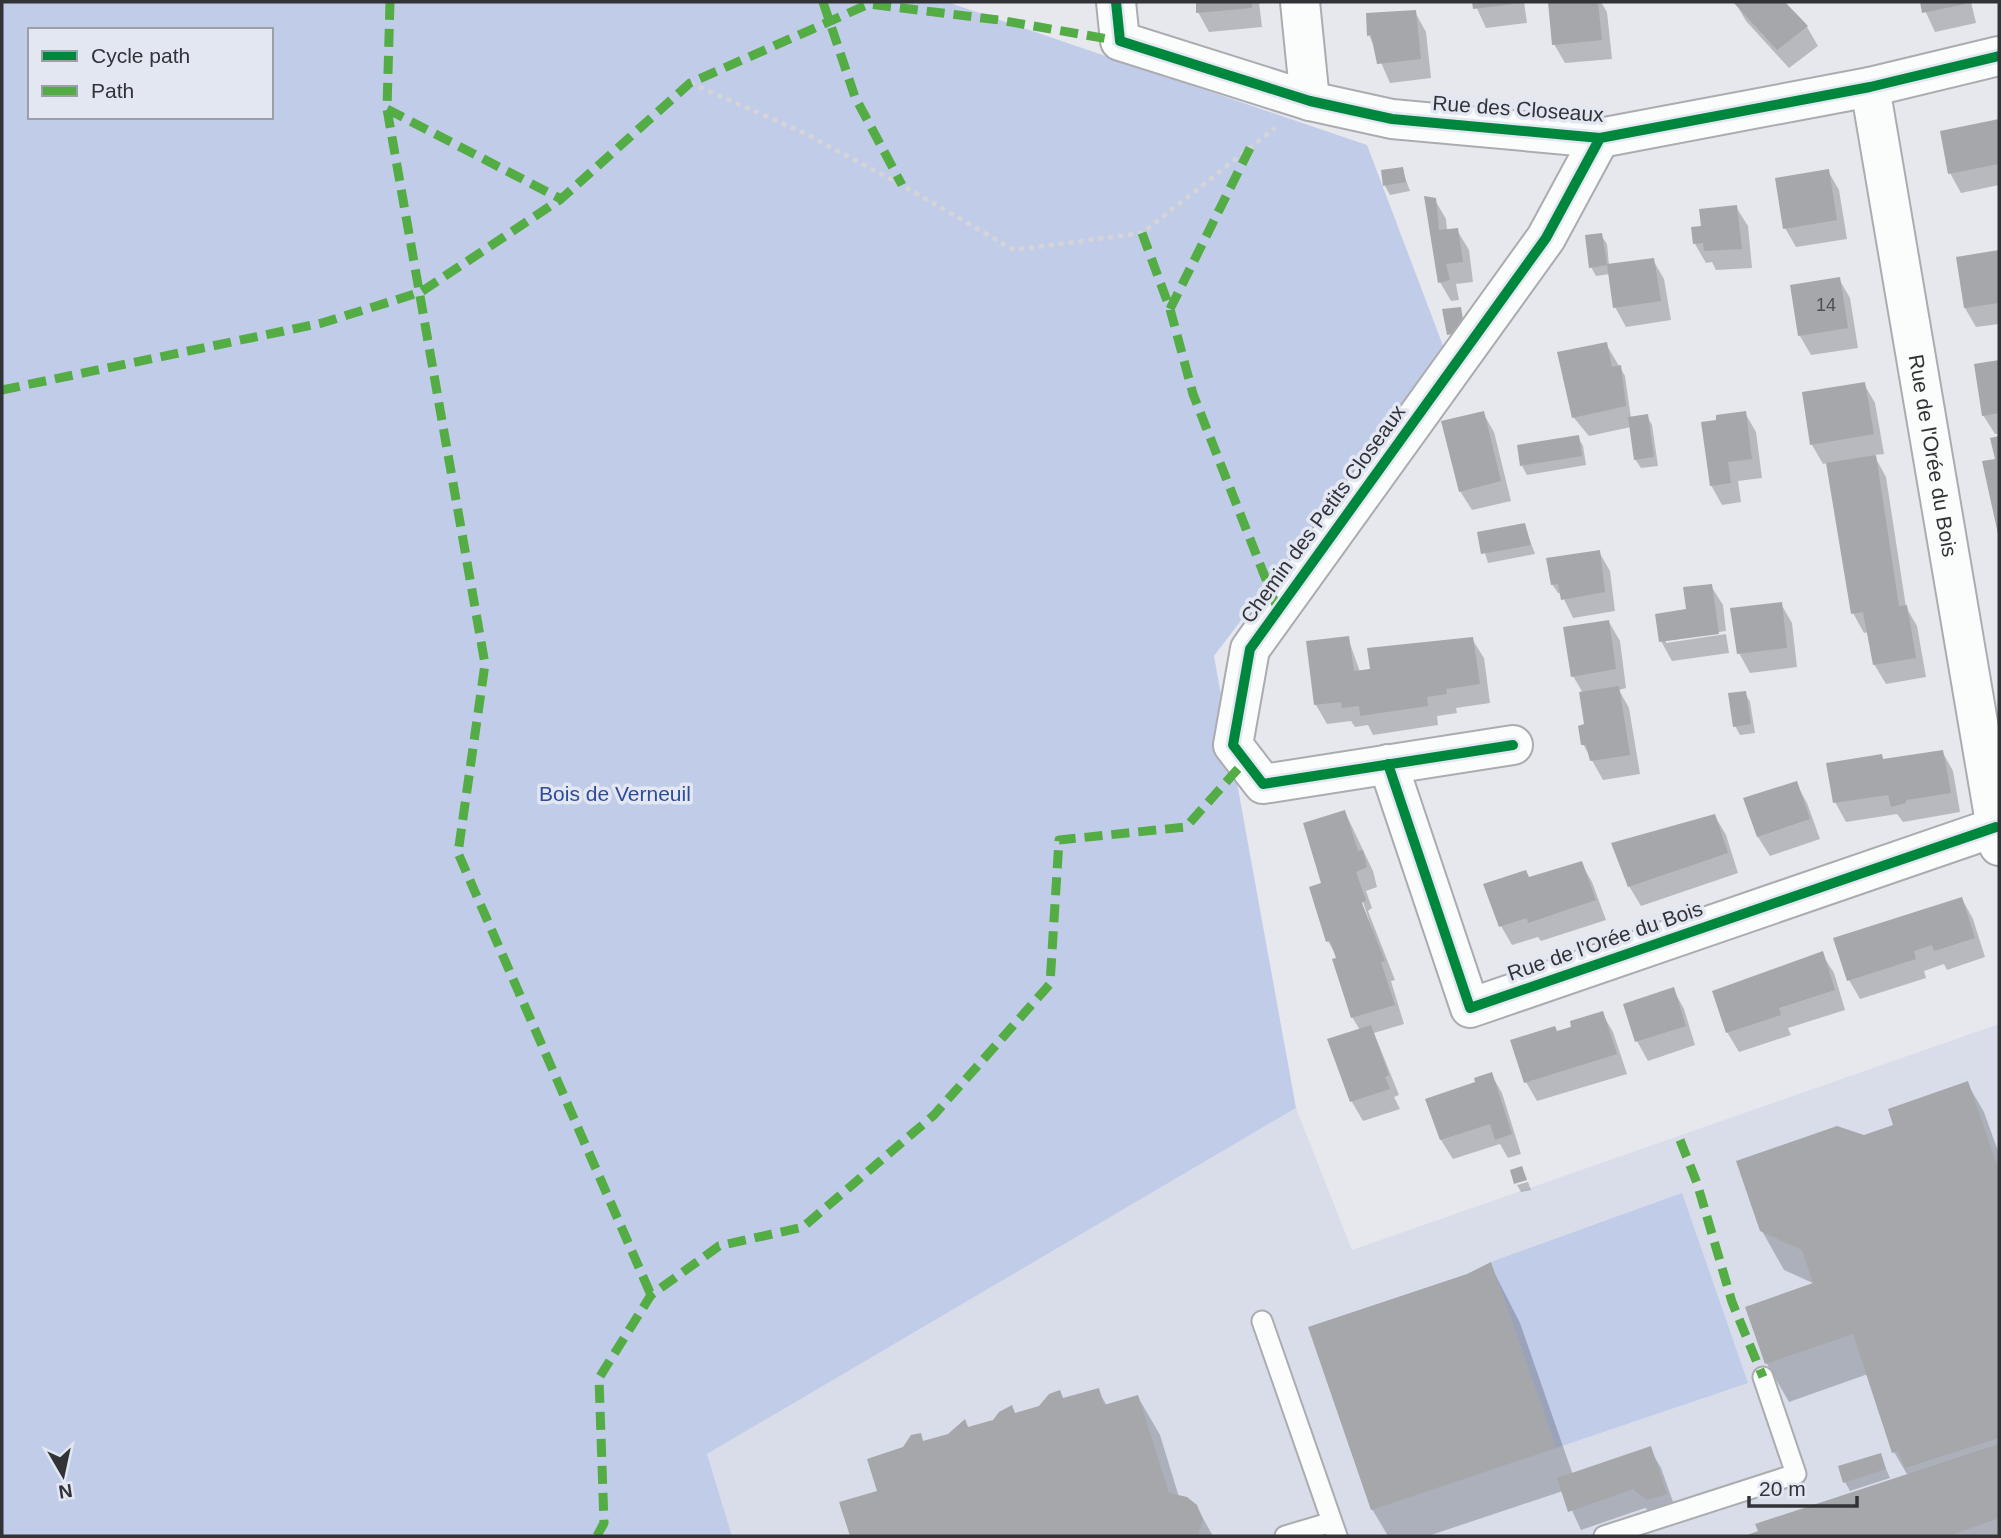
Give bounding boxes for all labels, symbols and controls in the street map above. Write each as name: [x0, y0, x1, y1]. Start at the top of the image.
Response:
legend: [28, 28, 273, 119]
text: Cycle path: [91, 44, 190, 67]
text: Path: [91, 79, 134, 102]
street label: Rue des Closeaux: [1432, 91, 1605, 126]
house number: 14: [1816, 295, 1836, 315]
street label: Rue de l'Orée du Bois: [1905, 353, 1962, 559]
street label: Chemin des Petits Closeaux: [1236, 400, 1410, 627]
park label: Bois de Verneuil: [539, 782, 691, 805]
street label: Rue de l'Orée du Bois: [1504, 896, 1705, 985]
north arrow: [28, 1440, 98, 1510]
scale bar: [1749, 1464, 1857, 1508]
text: 20 m: [1759, 1477, 1806, 1500]
text: N: [57, 1480, 74, 1503]

